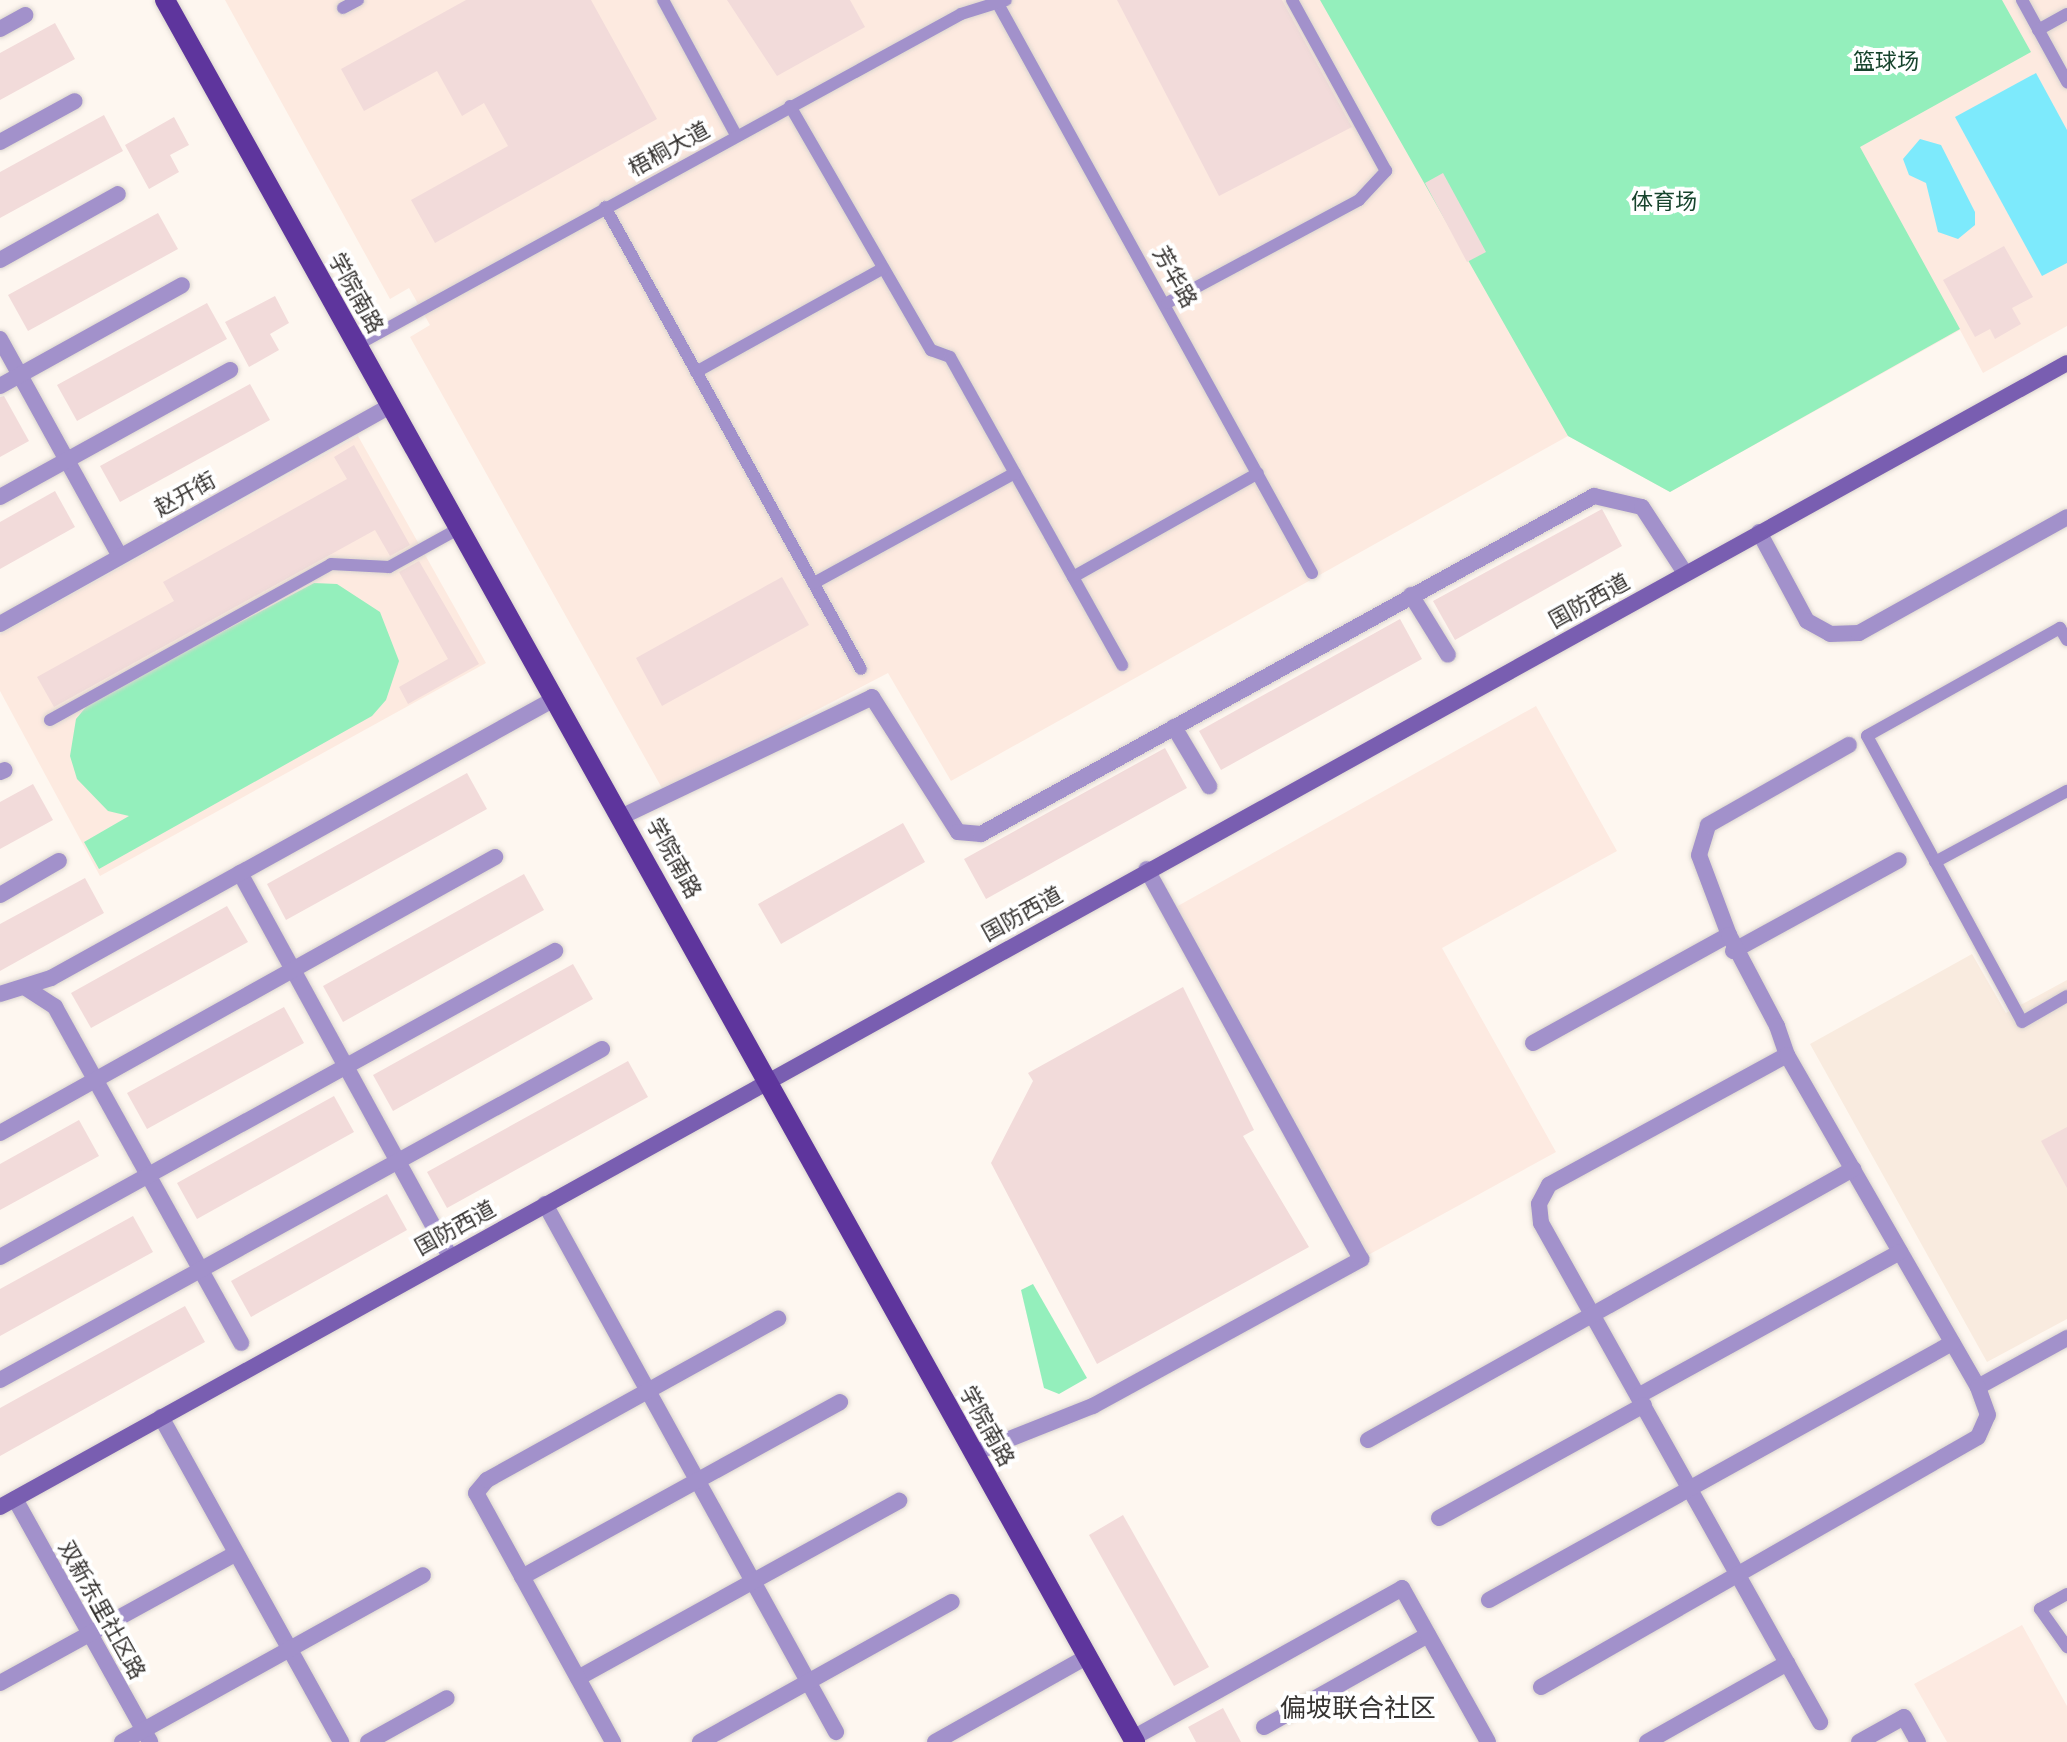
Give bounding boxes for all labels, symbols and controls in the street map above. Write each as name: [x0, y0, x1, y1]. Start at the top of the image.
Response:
park label: 篮球场: [1853, 49, 1919, 75]
street label: 梧桐大道: [624, 116, 714, 182]
park label: 体育场: [1631, 189, 1697, 215]
street label: 芳华路: [1147, 242, 1203, 312]
street label: 学院南路: [323, 248, 389, 338]
street label: 赵开街: [150, 466, 220, 522]
street label: 国防西道: [1544, 568, 1634, 634]
street label: 学院南路: [641, 813, 707, 903]
street label: 国防西道: [977, 881, 1067, 947]
street label: 国防西道: [410, 1195, 500, 1261]
street label: 学院南路: [954, 1381, 1020, 1471]
street label: 双新东里社区路: [53, 1536, 151, 1684]
district label: 偏坡联合社区: [1280, 1693, 1436, 1725]

